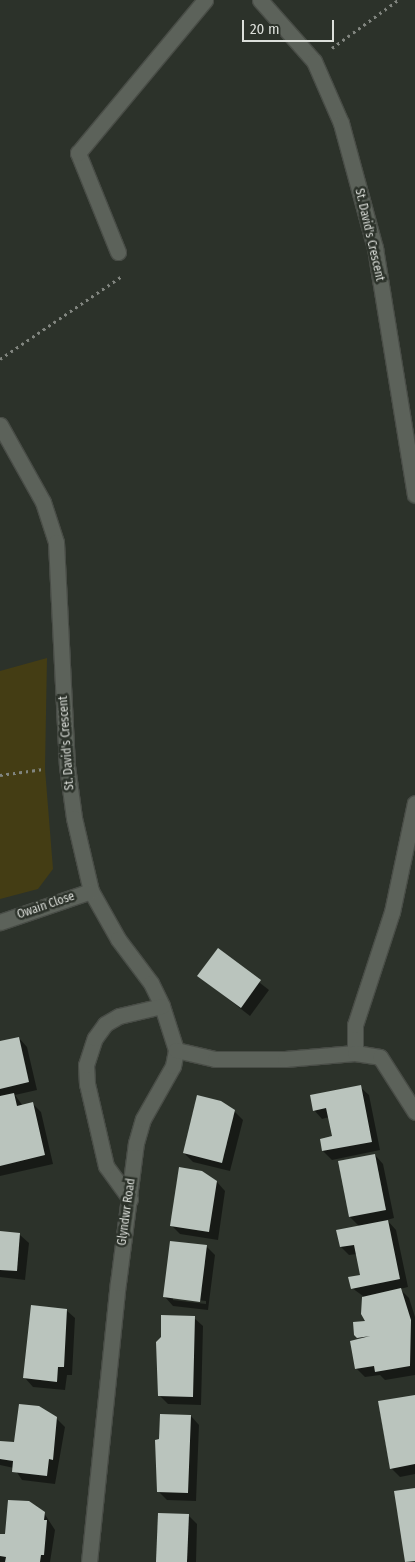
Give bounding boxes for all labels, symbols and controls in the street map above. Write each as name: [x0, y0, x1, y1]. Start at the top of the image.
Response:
scale bar: [245, 10, 338, 42]
text: 20 m: [250, 20, 280, 38]
street label: St. David's Crescent: [351, 187, 387, 283]
street label: St. David's Crescent: [57, 695, 77, 791]
street label: Owain Close: [15, 889, 77, 923]
street label: Glyndwr Road: [115, 1177, 139, 1247]

